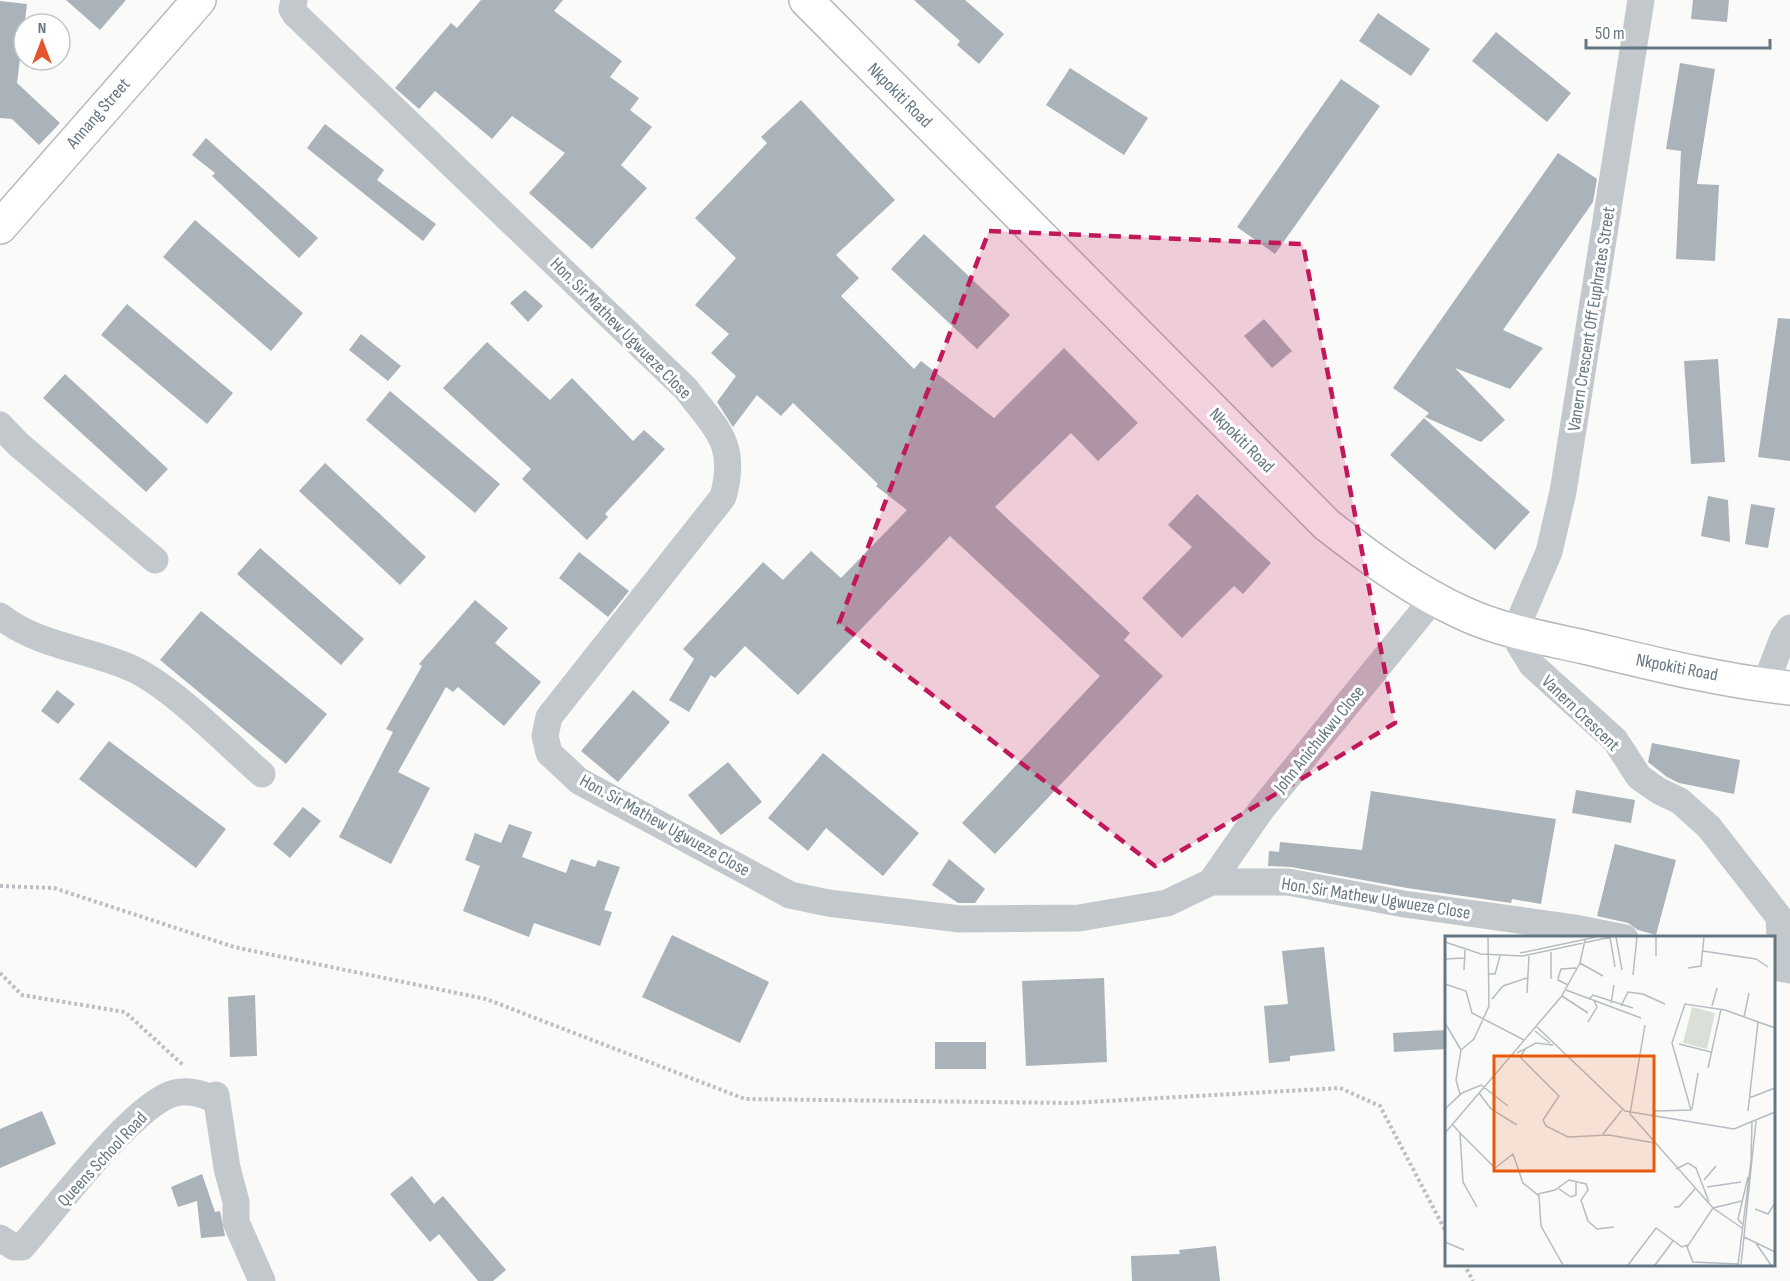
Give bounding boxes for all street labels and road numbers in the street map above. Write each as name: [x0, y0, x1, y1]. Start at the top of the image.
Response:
street label: Nkpokiti Road: [863, 59, 936, 132]
street label: Annang Street: [62, 74, 135, 153]
street label: Vanern Crescent Off Euphrates Street: [1563, 205, 1620, 433]
street label: Hon. Sir Mathew Ugwueze Close: [546, 253, 696, 403]
street label: Nkpokiti Road: [1205, 404, 1278, 477]
street label: Nkpokiti Road: [1634, 649, 1720, 686]
street label: Vanern Crescent: [1537, 671, 1624, 756]
street label: John Anichukwu Close: [1269, 682, 1369, 798]
street label: Hon. Sir Mathew Ugwueze Close: [576, 770, 753, 881]
street label: Hon. Sir Mathew Ugwueze Close: [1280, 873, 1472, 924]
street label: Queens School Road: [53, 1108, 152, 1211]

